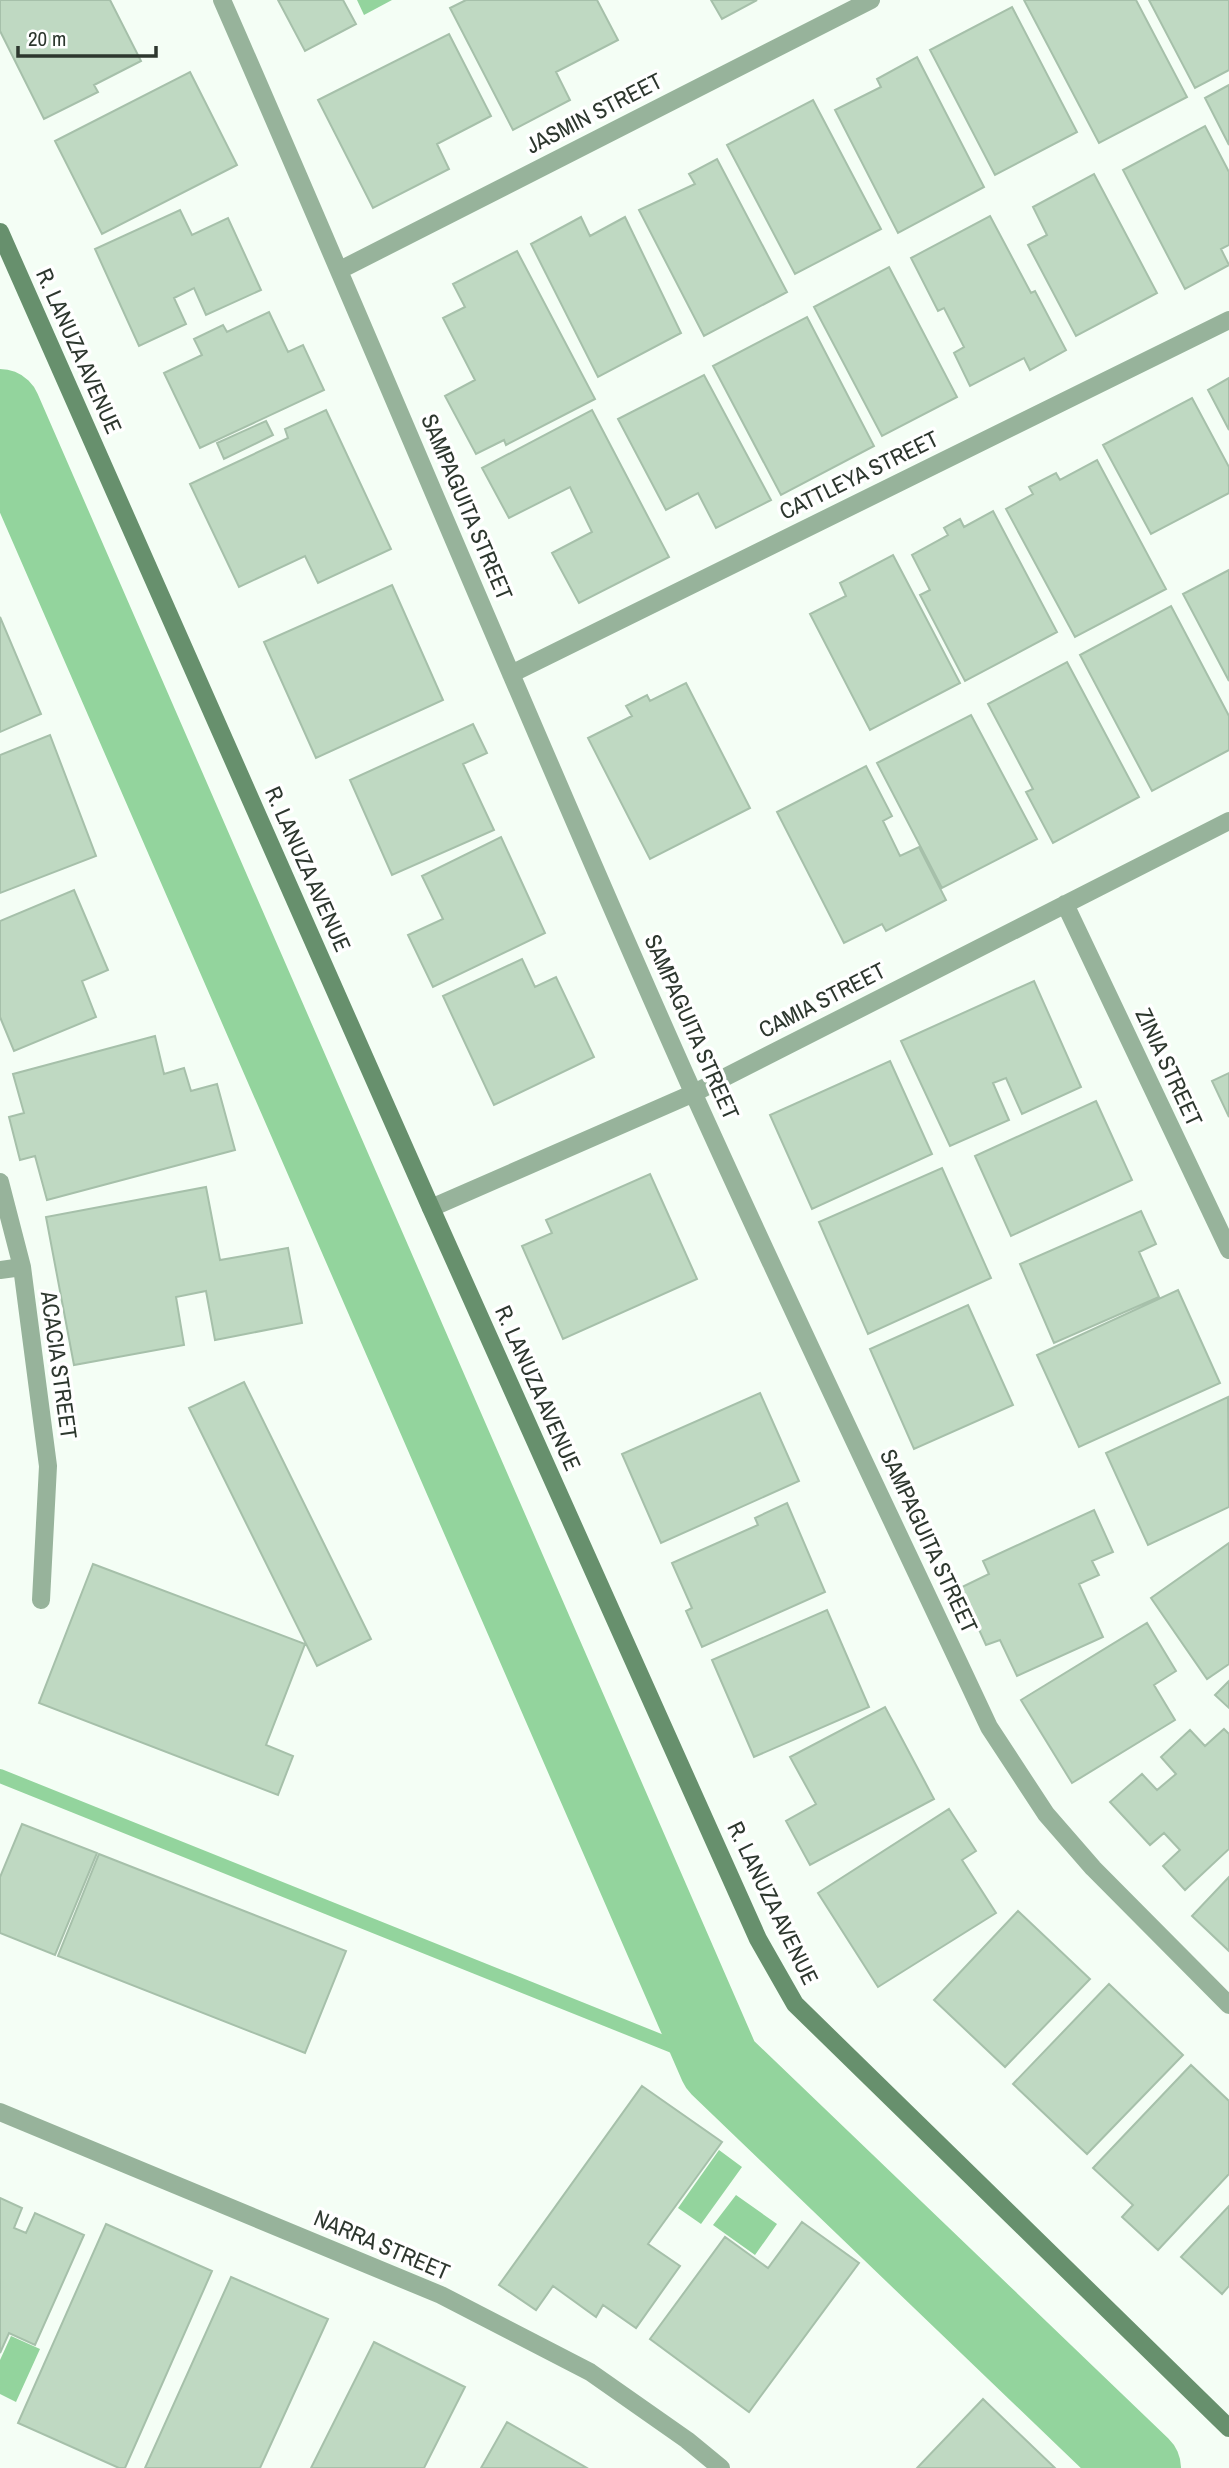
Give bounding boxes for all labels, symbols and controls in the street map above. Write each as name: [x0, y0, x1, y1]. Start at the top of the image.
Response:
scale bar: [18, 14, 156, 58]
text: 20 m: [28, 24, 66, 53]
street label: JASMIN STREET: [520, 65, 668, 160]
street label: R. LANUZA AVENUE: [29, 263, 130, 438]
street label: SAMPAGUITA STREET: [414, 409, 521, 605]
street label: CATTLEYA STREET: [774, 422, 944, 526]
street label: R. LANUZA AVENUE: [258, 781, 359, 956]
street label: SAMPAGUITA STREET: [638, 929, 747, 1125]
street label: CAMIA STREET: [753, 954, 891, 1045]
street label: ZINIA STREET: [1129, 1003, 1210, 1131]
street label: ACACIA STREET: [34, 1288, 85, 1441]
street label: R. LANUZA AVENUE: [488, 1300, 589, 1475]
street label: SAMPAGUITA STREET: [873, 1444, 986, 1638]
street label: R. LANUZA AVENUE: [721, 1816, 826, 1990]
street label: NARRA STREET: [310, 2202, 455, 2287]

